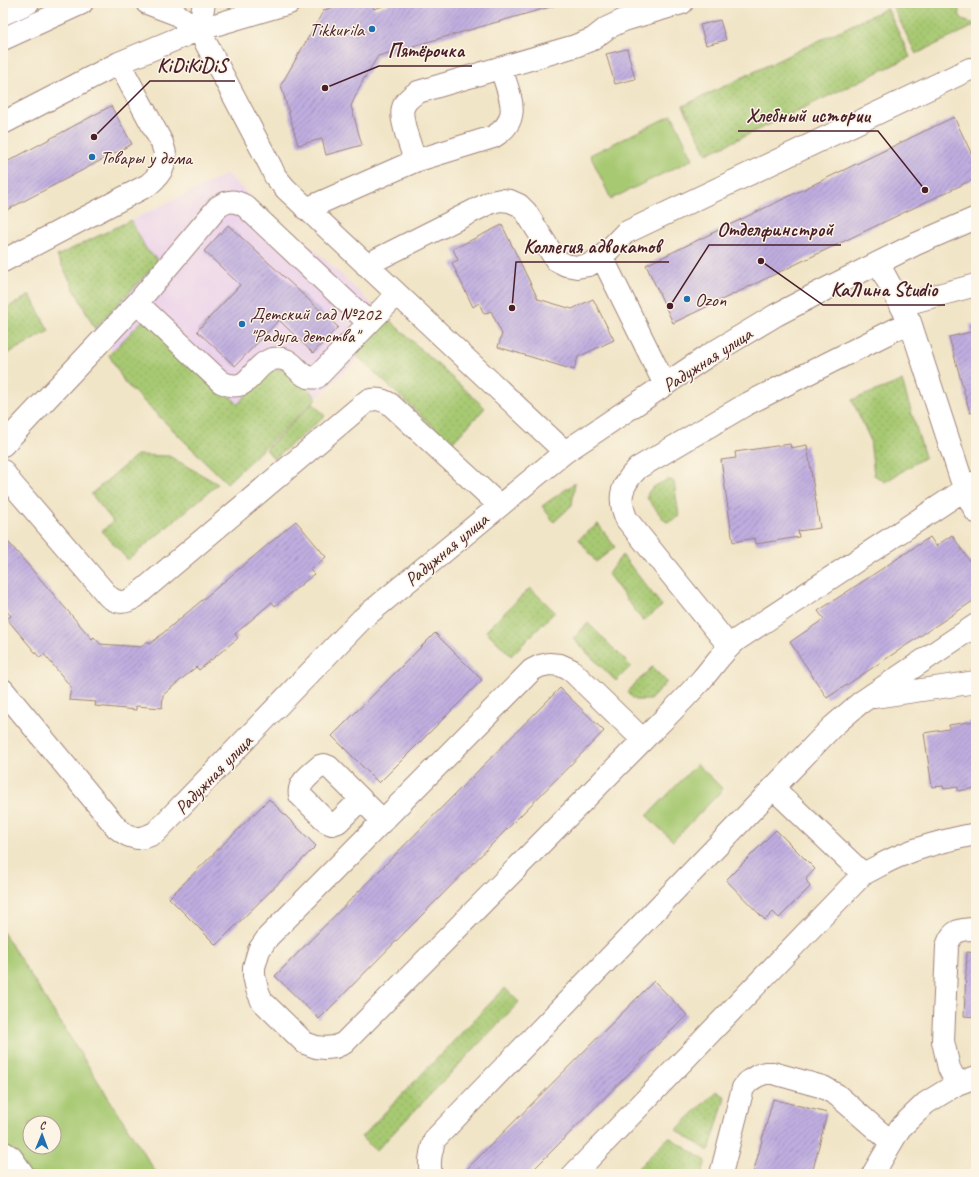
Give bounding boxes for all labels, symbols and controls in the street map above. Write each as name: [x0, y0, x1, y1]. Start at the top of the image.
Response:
place label: Tikkurila: [309, 18, 366, 42]
marker: Tikkurila: [367, 24, 377, 34]
callout: Пятёрочка: [379, 34, 472, 66]
text: Пятёрочка: [388, 38, 466, 63]
callout: KiDiKiDiS: [150, 49, 235, 81]
text: KiDiKiDiS: [157, 53, 230, 78]
callout: Хлебный истории: [738, 99, 878, 131]
text: Хлебный истории: [746, 103, 871, 128]
place label: Товары у дома: [100, 146, 194, 170]
marker: Товары у дома: [87, 152, 97, 162]
callout: Отделфинстрой: [709, 213, 841, 245]
text: Отделфинстрой: [717, 217, 835, 242]
callout: Коллегия адвокатов: [516, 230, 669, 262]
text: Коллегия адвокатов: [523, 234, 664, 259]
callout: КаЛина Studio: [823, 273, 945, 305]
text: КаЛина Studio: [831, 277, 939, 302]
place label: Ozon: [695, 288, 727, 312]
marker: Ozon: [682, 294, 692, 304]
place label: Детский сад №202 "Радуга детства": [250, 302, 383, 348]
marker: Детский сад №202 "Радуга детства": [237, 319, 247, 329]
street label: Радужная улица: [658, 321, 758, 398]
street label: Радужная улица: [400, 507, 495, 592]
street label: Радужная улица: [170, 728, 259, 820]
north arrow: [22, 1115, 62, 1155]
text: С: [39, 1118, 47, 1132]

